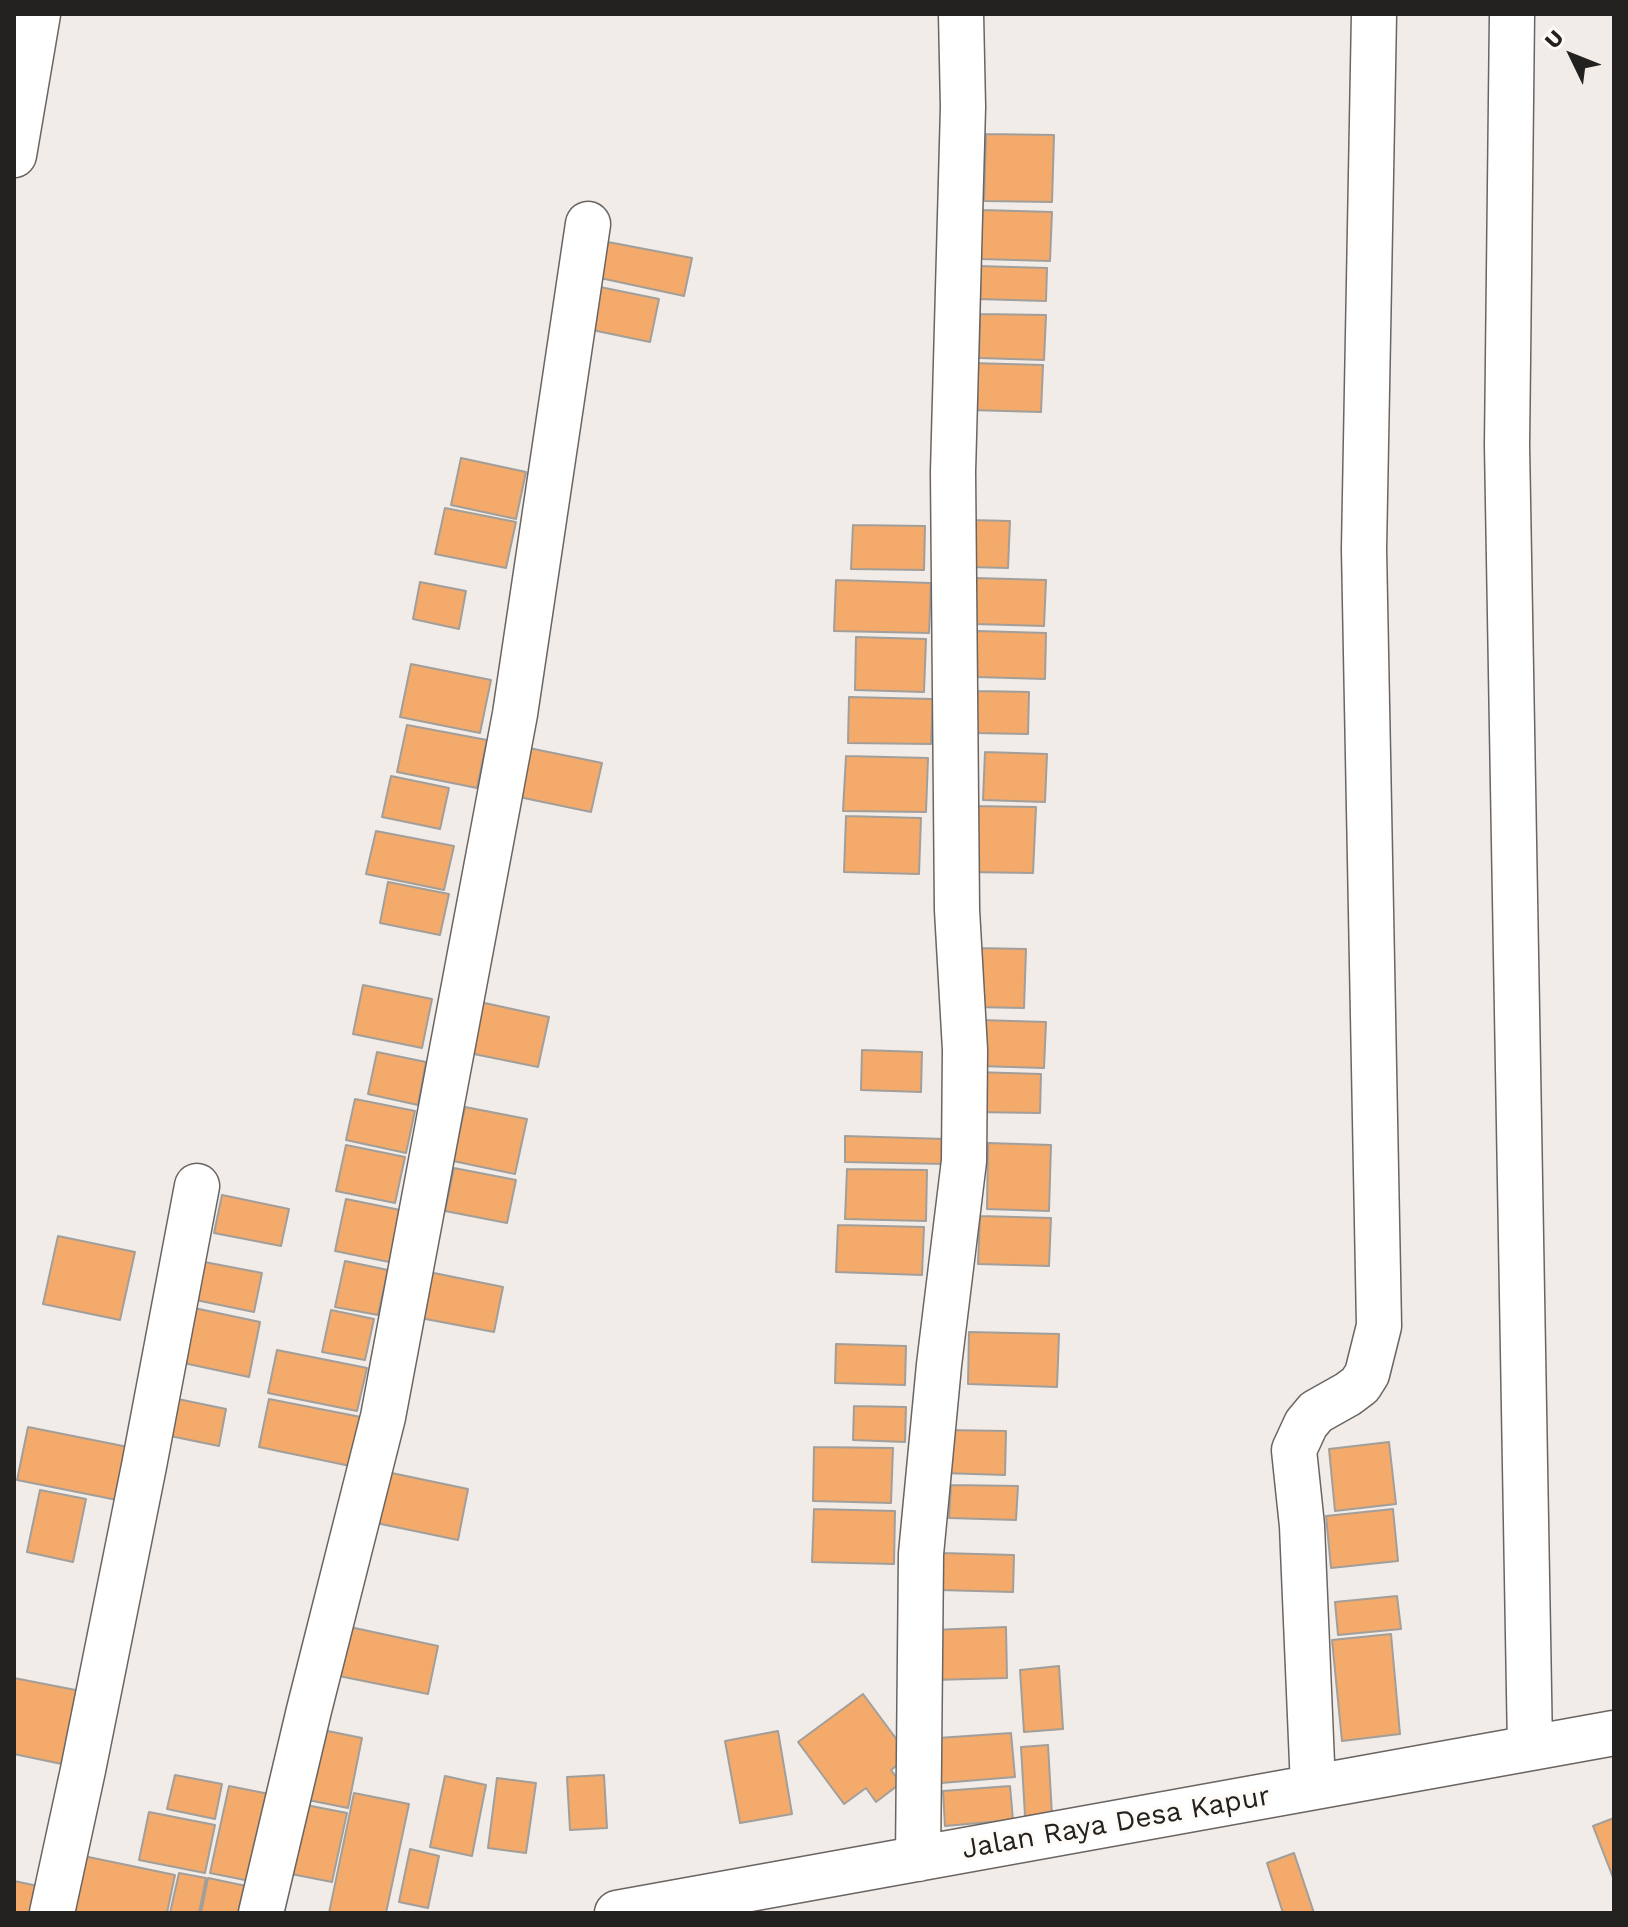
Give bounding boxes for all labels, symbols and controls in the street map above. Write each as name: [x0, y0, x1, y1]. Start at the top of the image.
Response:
north arrow: [1532, 16, 1612, 96]
text: U: [1540, 25, 1569, 54]
street label: Jalan Raya Desa Kapur: [959, 1779, 1273, 1867]

